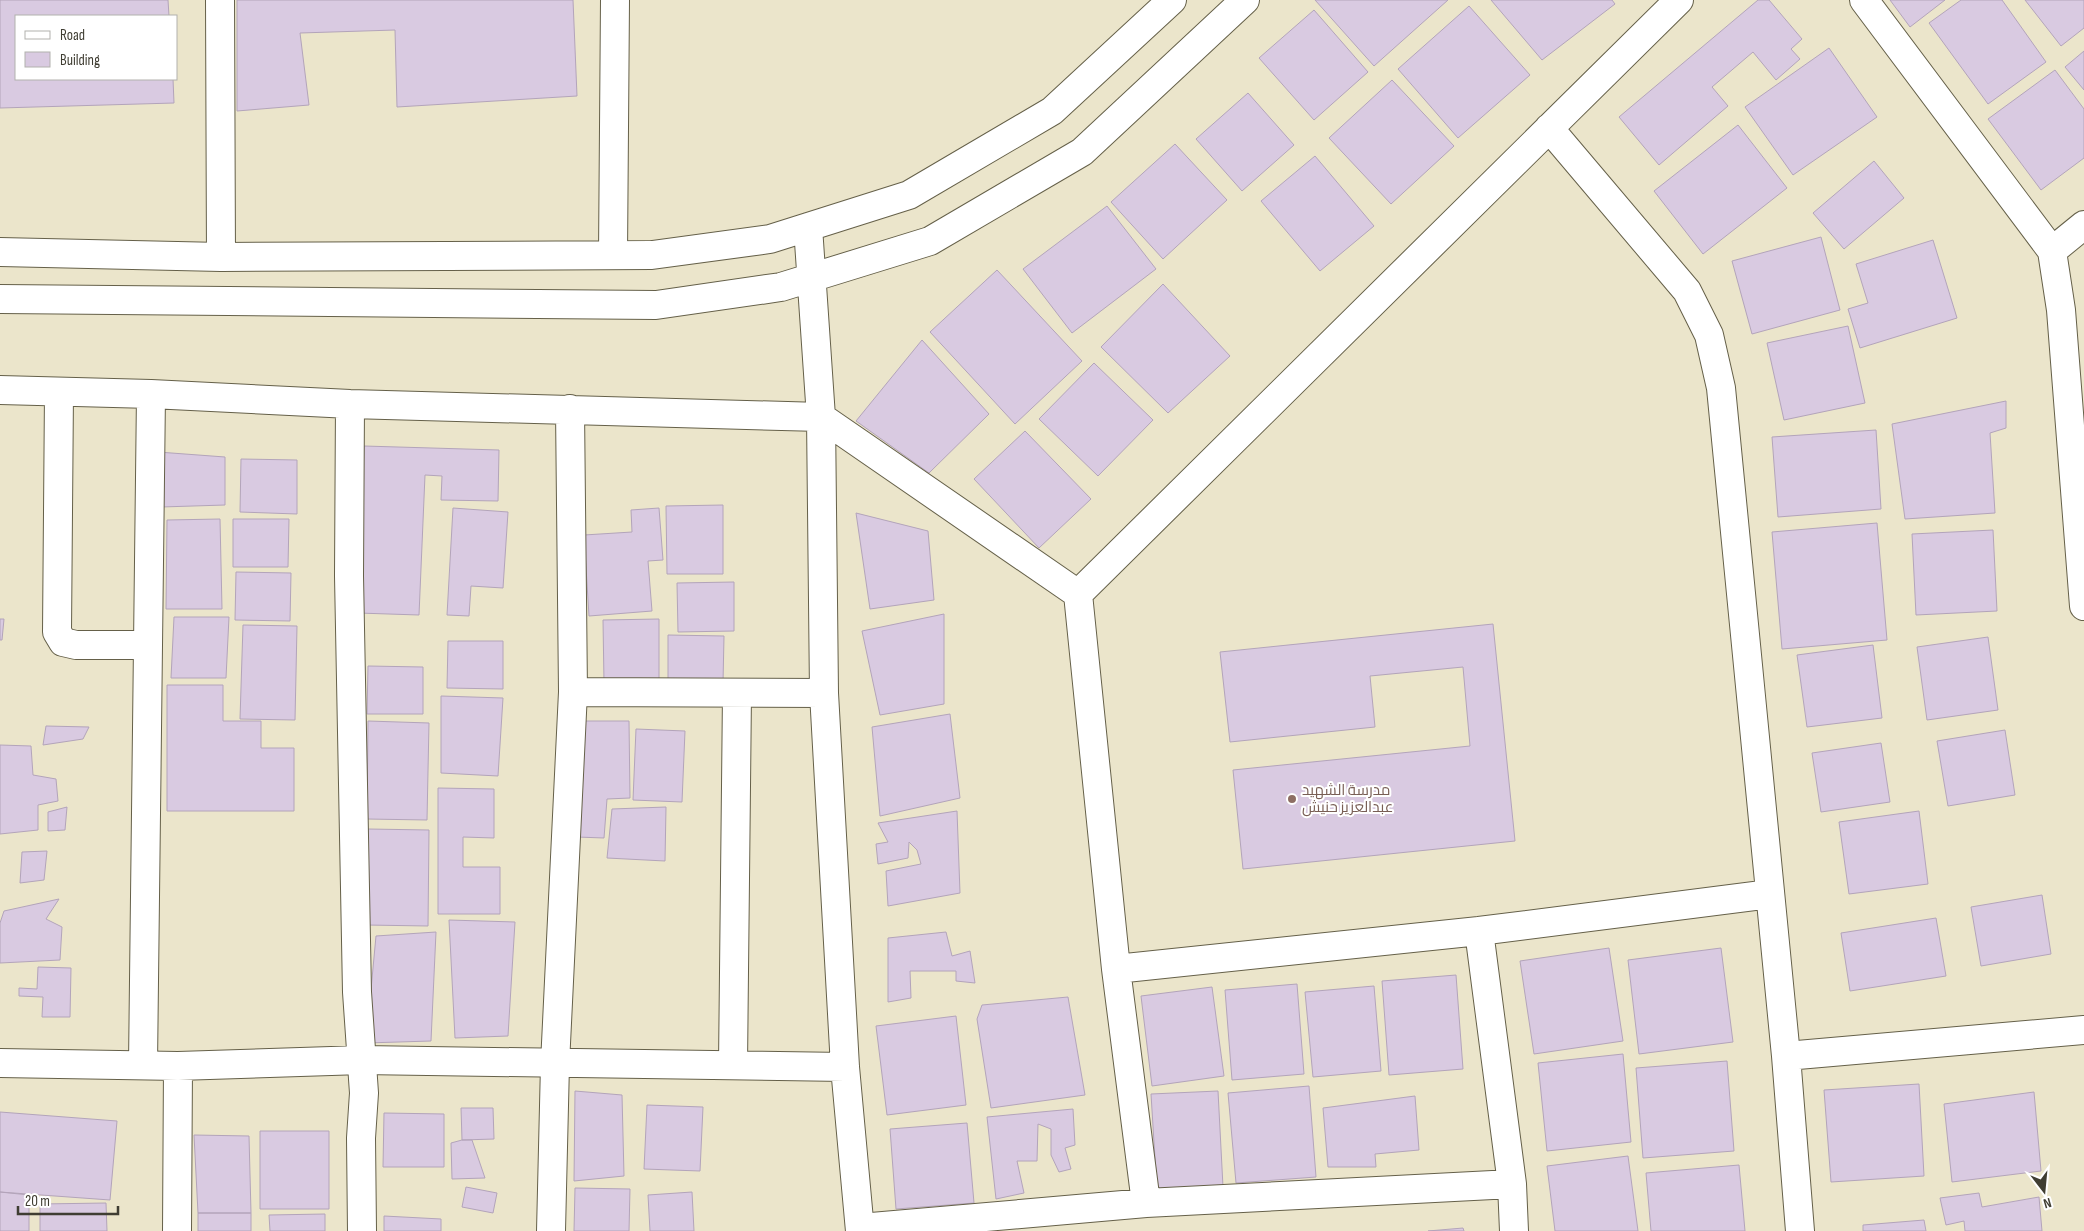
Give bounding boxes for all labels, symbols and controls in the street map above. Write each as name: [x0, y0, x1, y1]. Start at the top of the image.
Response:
legend: [15, 15, 178, 80]
text: Road: [60, 26, 85, 45]
text: Building: [60, 51, 100, 70]
place label: مدرسة الشهيد عبدالعزيز حنيش: [1302, 781, 1393, 817]
marker: مدرسة الشهيد عبدالعزيز حنيش: [1286, 793, 1298, 805]
north arrow: [2019, 1166, 2069, 1216]
scale bar: [18, 1184, 118, 1216]
text: 20 m: [25, 1192, 50, 1211]
text: N: [2042, 1194, 2053, 1212]

